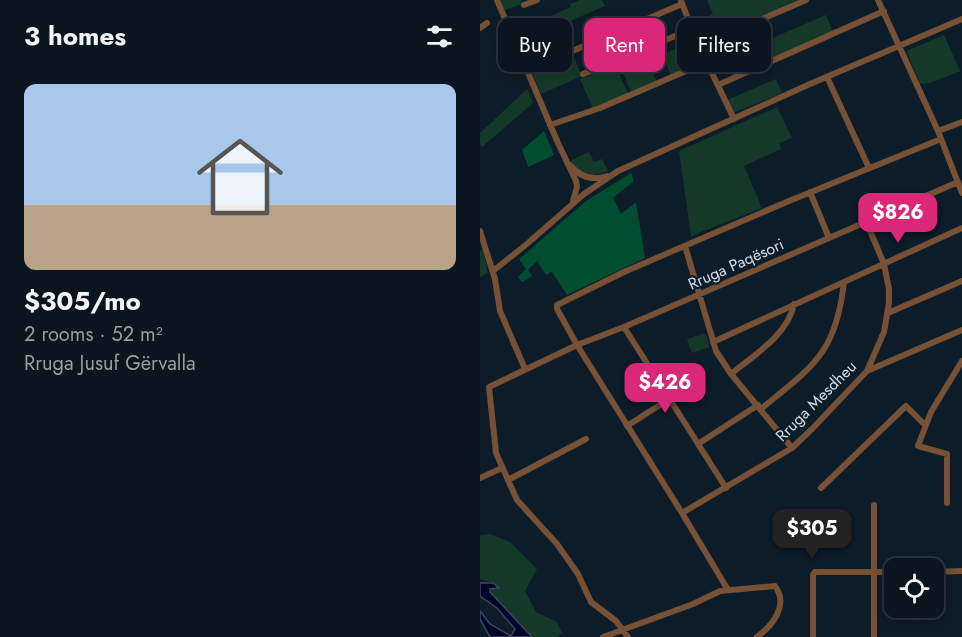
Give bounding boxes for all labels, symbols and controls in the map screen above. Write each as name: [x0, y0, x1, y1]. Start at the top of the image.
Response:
text: 3 homes: [24, 17, 126, 55]
chip: Buy: [498, 18, 572, 72]
chip: Rent: [584, 18, 665, 72]
chip: Filters: [677, 18, 771, 72]
icon: filters: [423, 20, 456, 53]
icon: home: [186, 123, 294, 231]
pin: $826: [862, 193, 934, 244]
text: $826: [872, 198, 924, 227]
street label: Rruga Paqësori: [684, 233, 788, 295]
text: $305/mo: [24, 282, 141, 320]
text: 2 rooms · 52 m²: [24, 320, 163, 349]
text: Rruga Jusuf Gërvalla: [24, 349, 196, 378]
street label: Rruga Mesdheu: [770, 355, 862, 447]
pin: $426: [629, 363, 701, 414]
text: $426: [639, 368, 691, 397]
pin: $305: [776, 509, 848, 560]
text: $305: [787, 514, 838, 543]
map controls: [884, 558, 944, 618]
button: locate: [884, 558, 944, 618]

